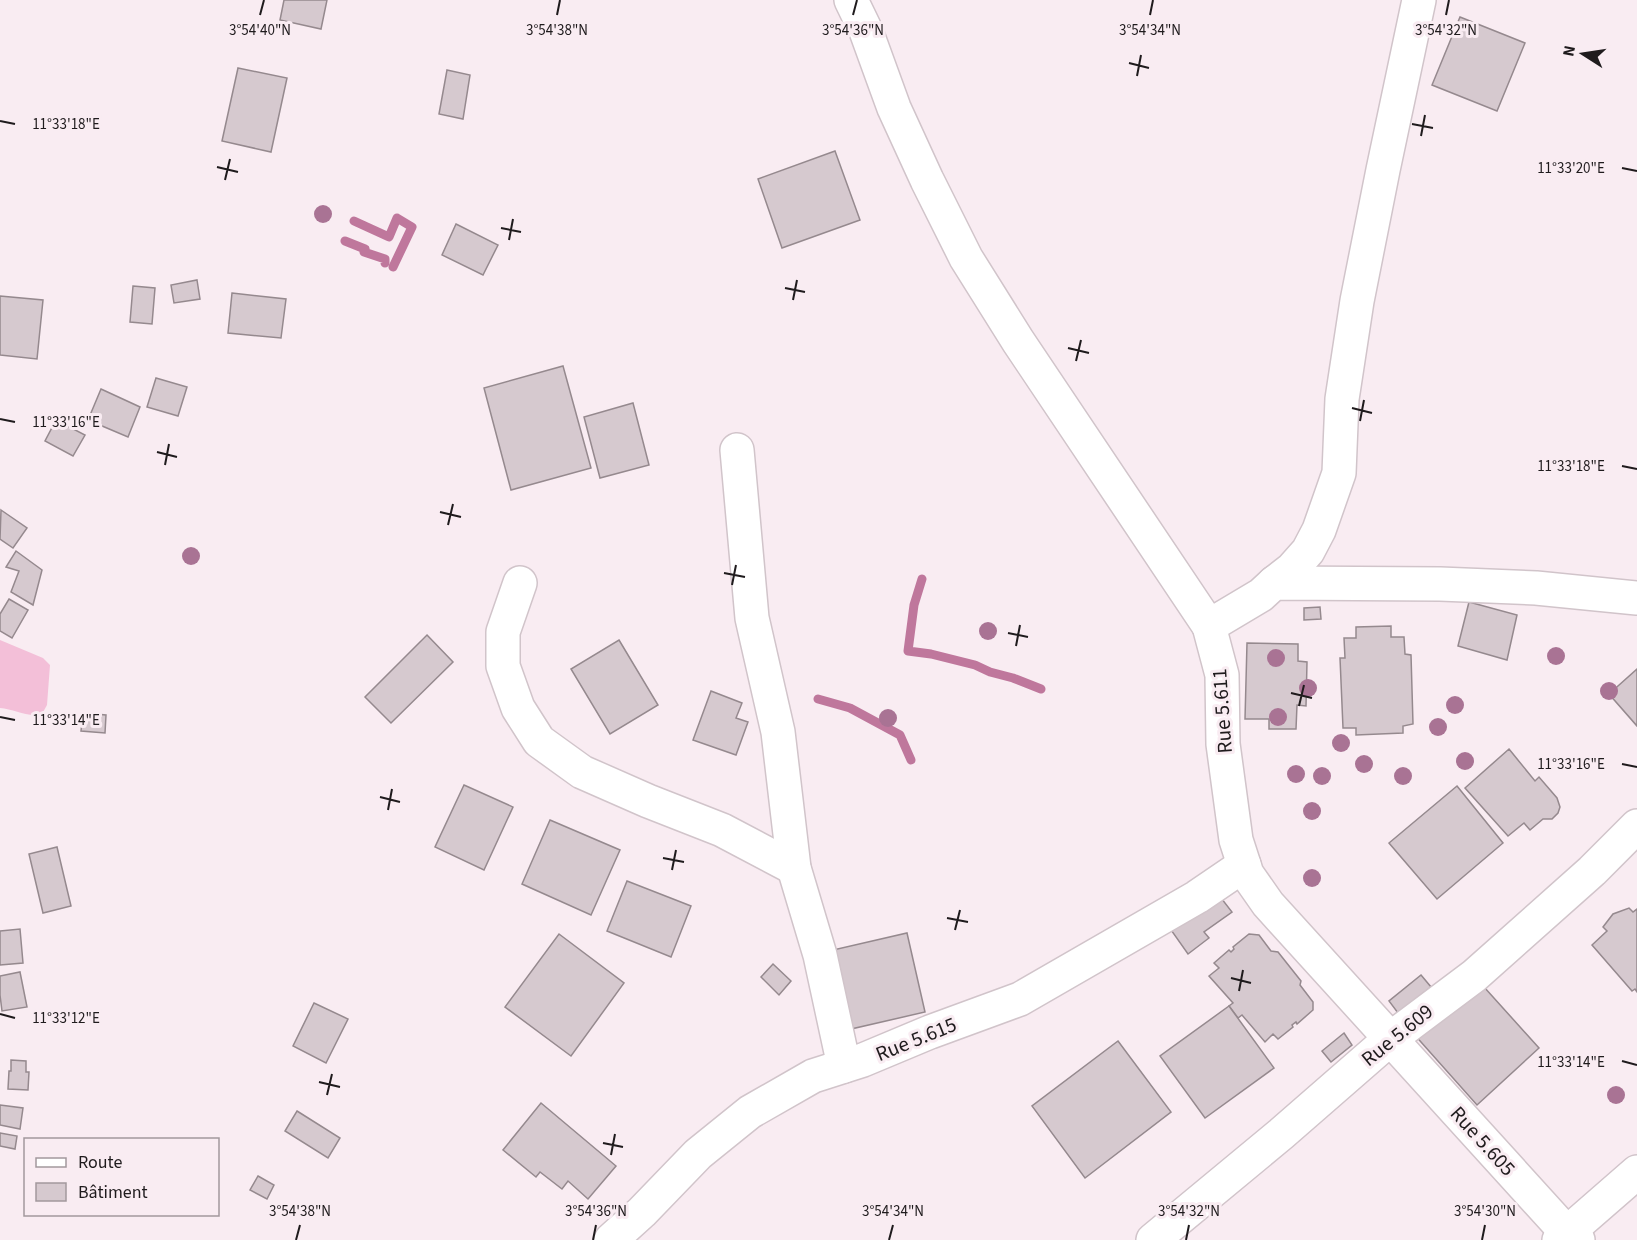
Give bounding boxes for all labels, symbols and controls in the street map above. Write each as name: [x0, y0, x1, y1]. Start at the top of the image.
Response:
text: 3°54'40"N: [229, 20, 291, 41]
text: 3°54'38"N: [526, 20, 588, 41]
text: 3°54'36"N: [822, 20, 884, 41]
text: 3°54'34"N: [1119, 20, 1181, 41]
text: 3°54'32"N: [1415, 20, 1477, 41]
north arrow: [1553, 24, 1613, 84]
text: N: [1557, 44, 1581, 59]
text: 11°33'18"E: [32, 114, 100, 135]
text: 11°33'20"E: [1537, 158, 1605, 179]
text: 11°33'16"E: [32, 412, 100, 433]
text: 11°33'18"E: [1537, 456, 1605, 477]
street label: Rue 5.611: [1204, 668, 1240, 754]
text: 11°33'14"E: [32, 710, 100, 731]
text: 11°33'16"E: [1537, 754, 1605, 775]
street label: Rue 5.609: [1355, 997, 1439, 1073]
text: 11°33'12"E: [32, 1008, 100, 1029]
street label: Rue 5.615: [871, 1009, 961, 1069]
text: 11°33'14"E: [1537, 1052, 1605, 1073]
street label: Rue 5.605: [1443, 1099, 1523, 1183]
legend: [24, 1138, 219, 1216]
text: Route: [78, 1150, 122, 1175]
text: Bâtiment: [78, 1180, 148, 1205]
text: 3°54'38"N: [269, 1201, 331, 1222]
text: 3°54'36"N: [565, 1201, 627, 1222]
text: 3°54'34"N: [862, 1201, 924, 1222]
text: 3°54'32"N: [1158, 1201, 1220, 1222]
text: 3°54'30"N: [1454, 1201, 1516, 1222]

